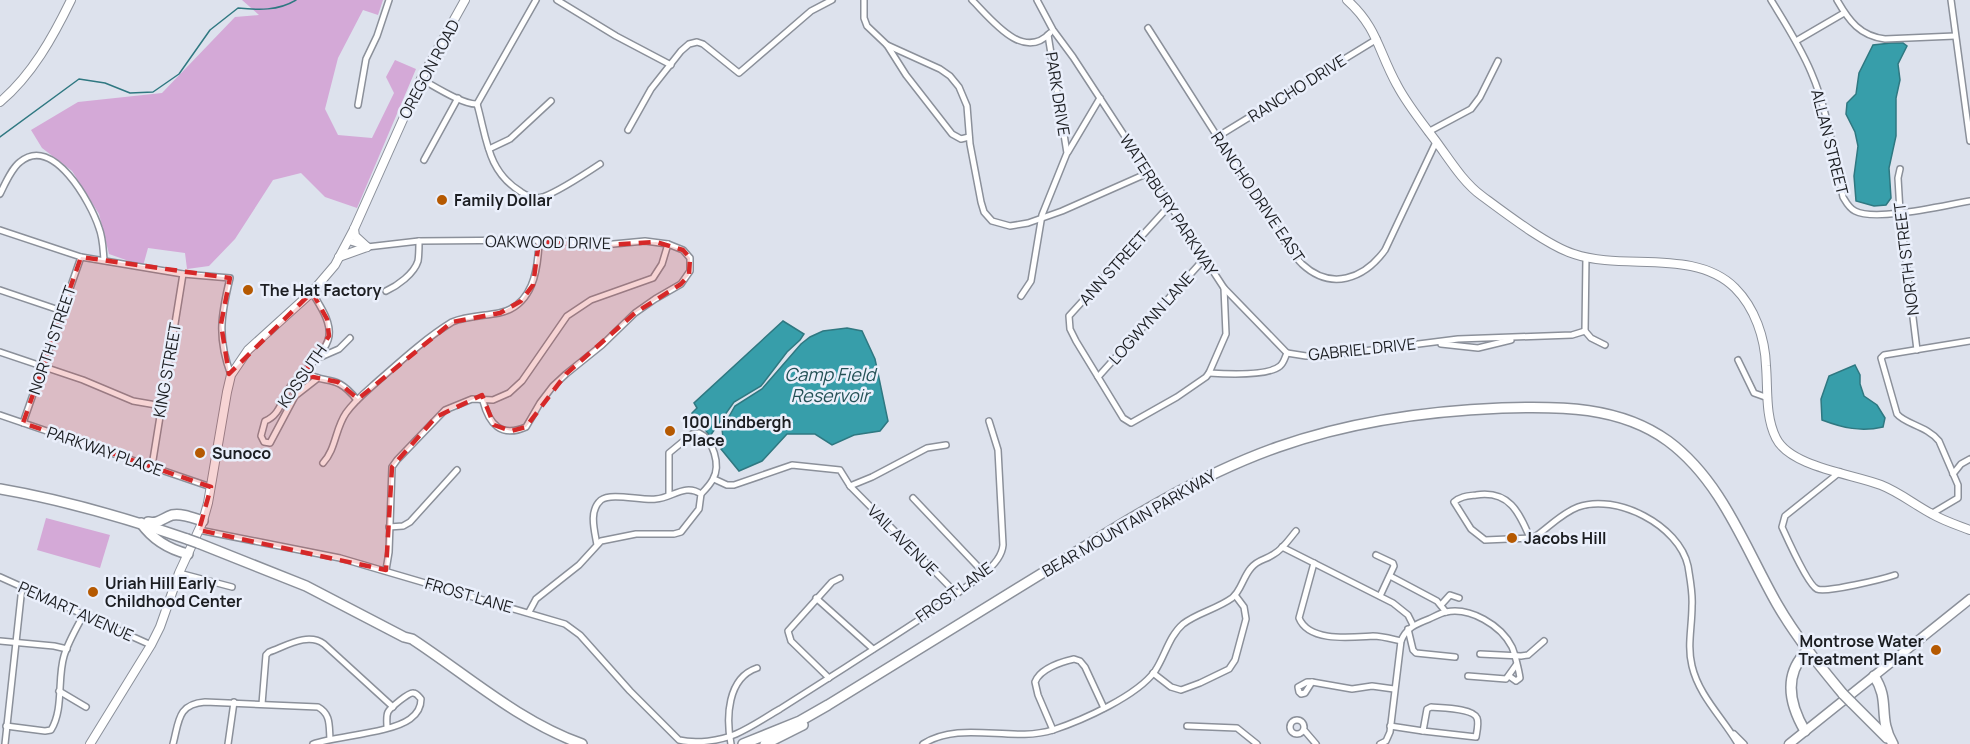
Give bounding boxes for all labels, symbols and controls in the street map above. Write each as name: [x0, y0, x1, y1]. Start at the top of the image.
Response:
street label: OREGON ROAD: [394, 15, 465, 123]
street label: RANCHO DRIVE: [1244, 49, 1350, 127]
street label: PARK DRIVE: [1041, 50, 1075, 138]
street label: ALLAN STREET: [1806, 87, 1854, 198]
street label: RANCHO DRIVE EAST: [1206, 127, 1310, 267]
street label: WATERBURY PARKWAY: [1115, 130, 1223, 280]
place label: Family Dollar: [454, 189, 552, 211]
marker: Family Dollar: [435, 193, 449, 207]
street label: NORTH STREET: [1888, 201, 1924, 317]
street label: ANN STREET: [1074, 226, 1152, 310]
street label: OAKWOOD DRIVE: [485, 230, 611, 254]
street label: LOGWYNN LANE: [1103, 267, 1199, 369]
place label: The Hat Factory: [260, 279, 381, 301]
street label: NORTH STREET: [23, 282, 81, 397]
marker: The Hat Factory: [241, 283, 255, 297]
street label: KING STREET: [148, 320, 186, 419]
street label: GABRIEL DRIVE: [1307, 332, 1417, 366]
street label: KOSSUTH: [272, 340, 332, 412]
water label: Camp Field Reservoir: [784, 362, 878, 407]
place label: 100 Lindbergh Place: [682, 411, 791, 451]
street label: PARKWAY PLACE: [44, 421, 166, 481]
marker: 100 Lindbergh Place: [663, 424, 677, 438]
place label: Sunoco: [212, 442, 271, 464]
marker: Sunoco: [193, 446, 207, 460]
street label: BEAR MOUNTAIN PARKWAY: [1038, 464, 1220, 582]
street label: VAIL AVENUE: [863, 500, 943, 580]
place label: Jacobs Hill: [1524, 527, 1607, 549]
marker: Jacobs Hill: [1505, 531, 1519, 545]
street label: FROST LANE: [911, 557, 997, 627]
place label: Uriah Hill Early Childhood Center: [105, 572, 242, 612]
street label: FROST LANE: [423, 572, 515, 618]
street label: PEMART AVENUE: [15, 576, 137, 646]
marker: Uriah Hill Early Childhood Center: [86, 585, 100, 599]
place label: Montrose Water Treatment Plant: [1799, 630, 1924, 670]
marker: Montrose Water Treatment Plant: [1929, 643, 1943, 657]

